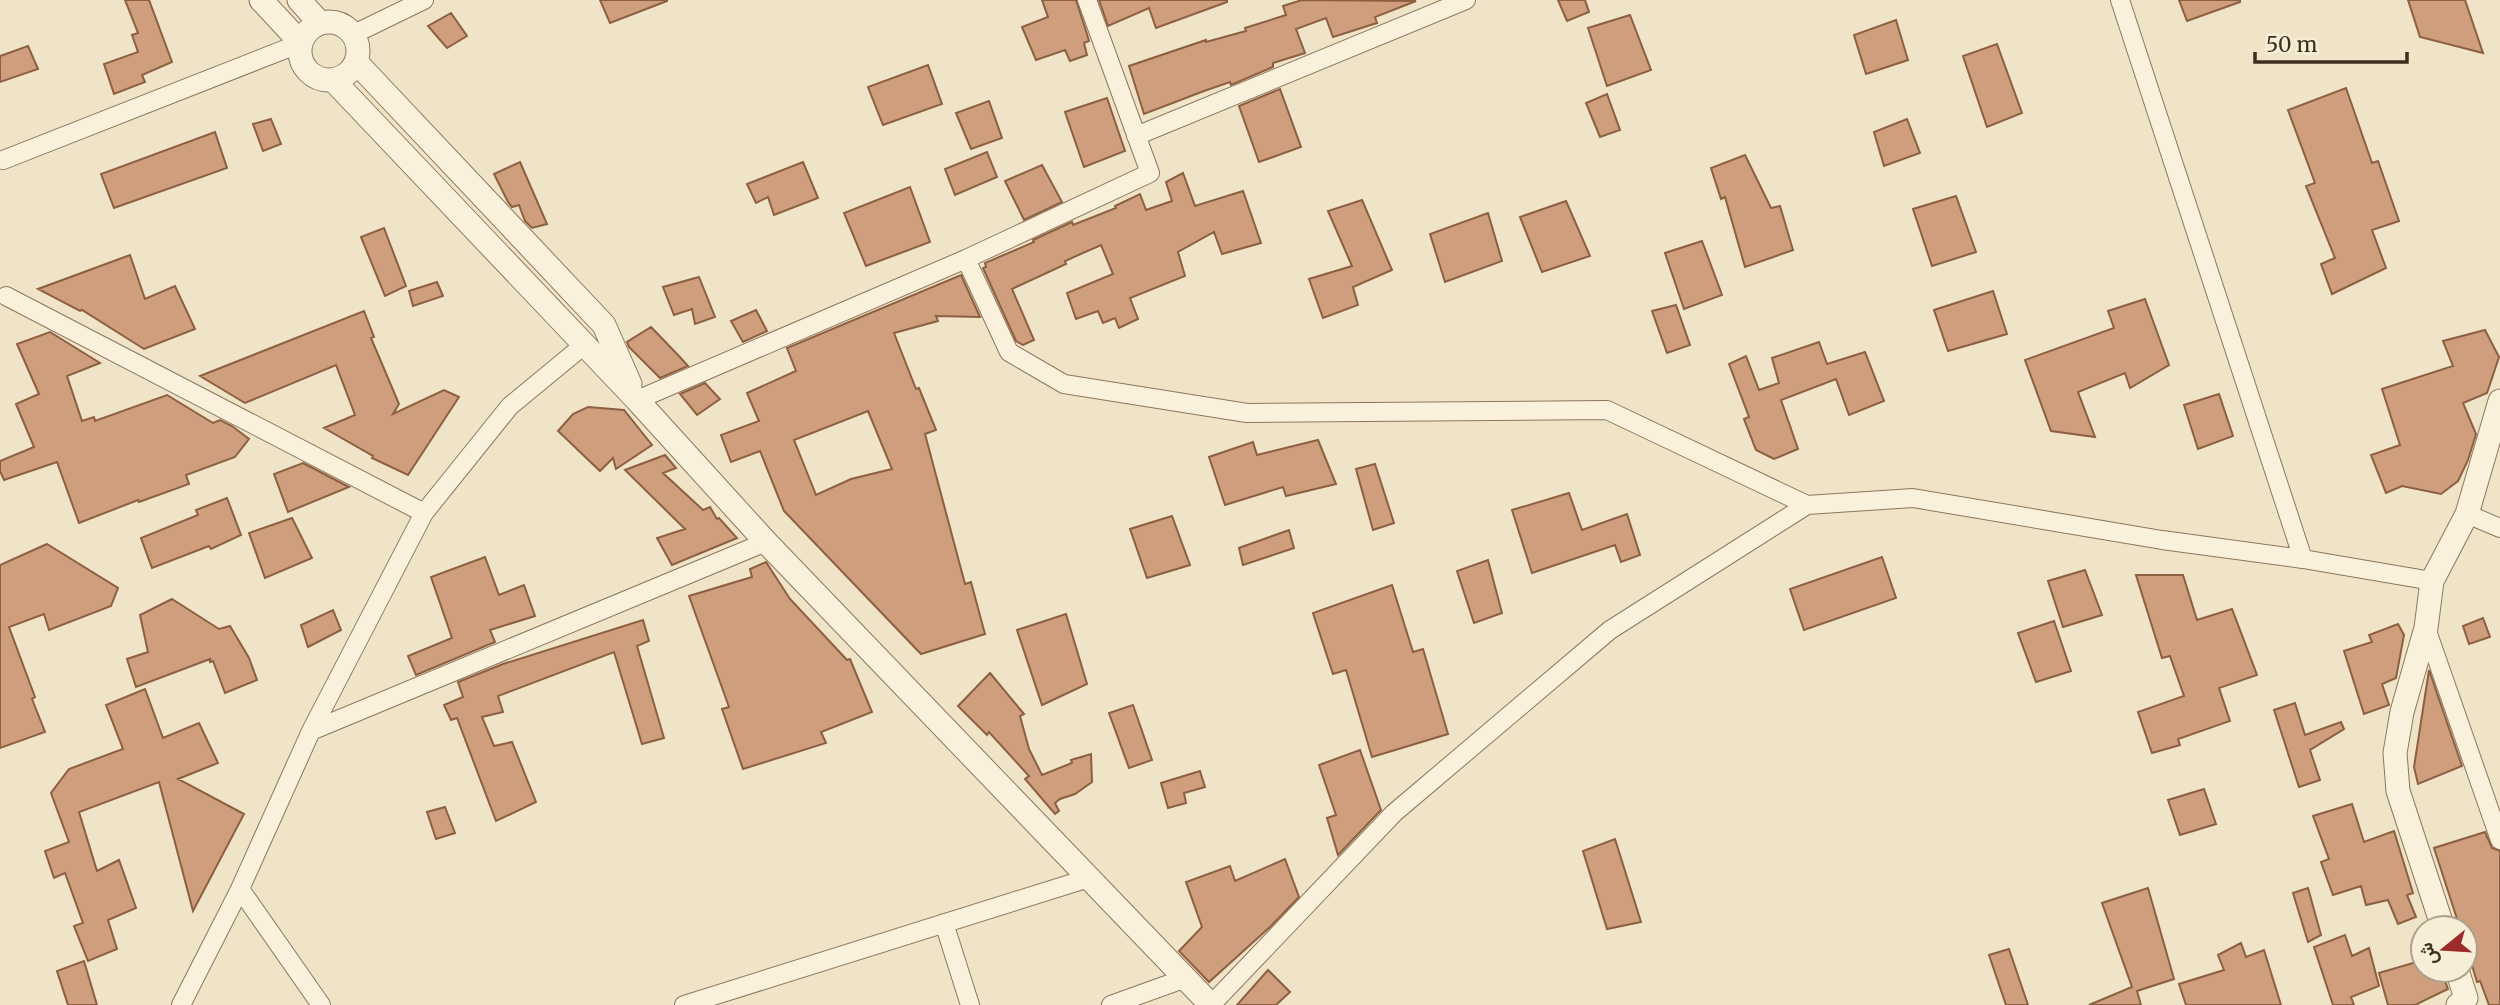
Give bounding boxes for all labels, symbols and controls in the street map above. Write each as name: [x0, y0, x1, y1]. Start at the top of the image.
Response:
scale bar: [2255, 21, 2407, 65]
text: 50 m: [2266, 31, 2317, 58]
north arrow: [2409, 914, 2479, 984]
text: ش: [2413, 940, 2443, 969]

